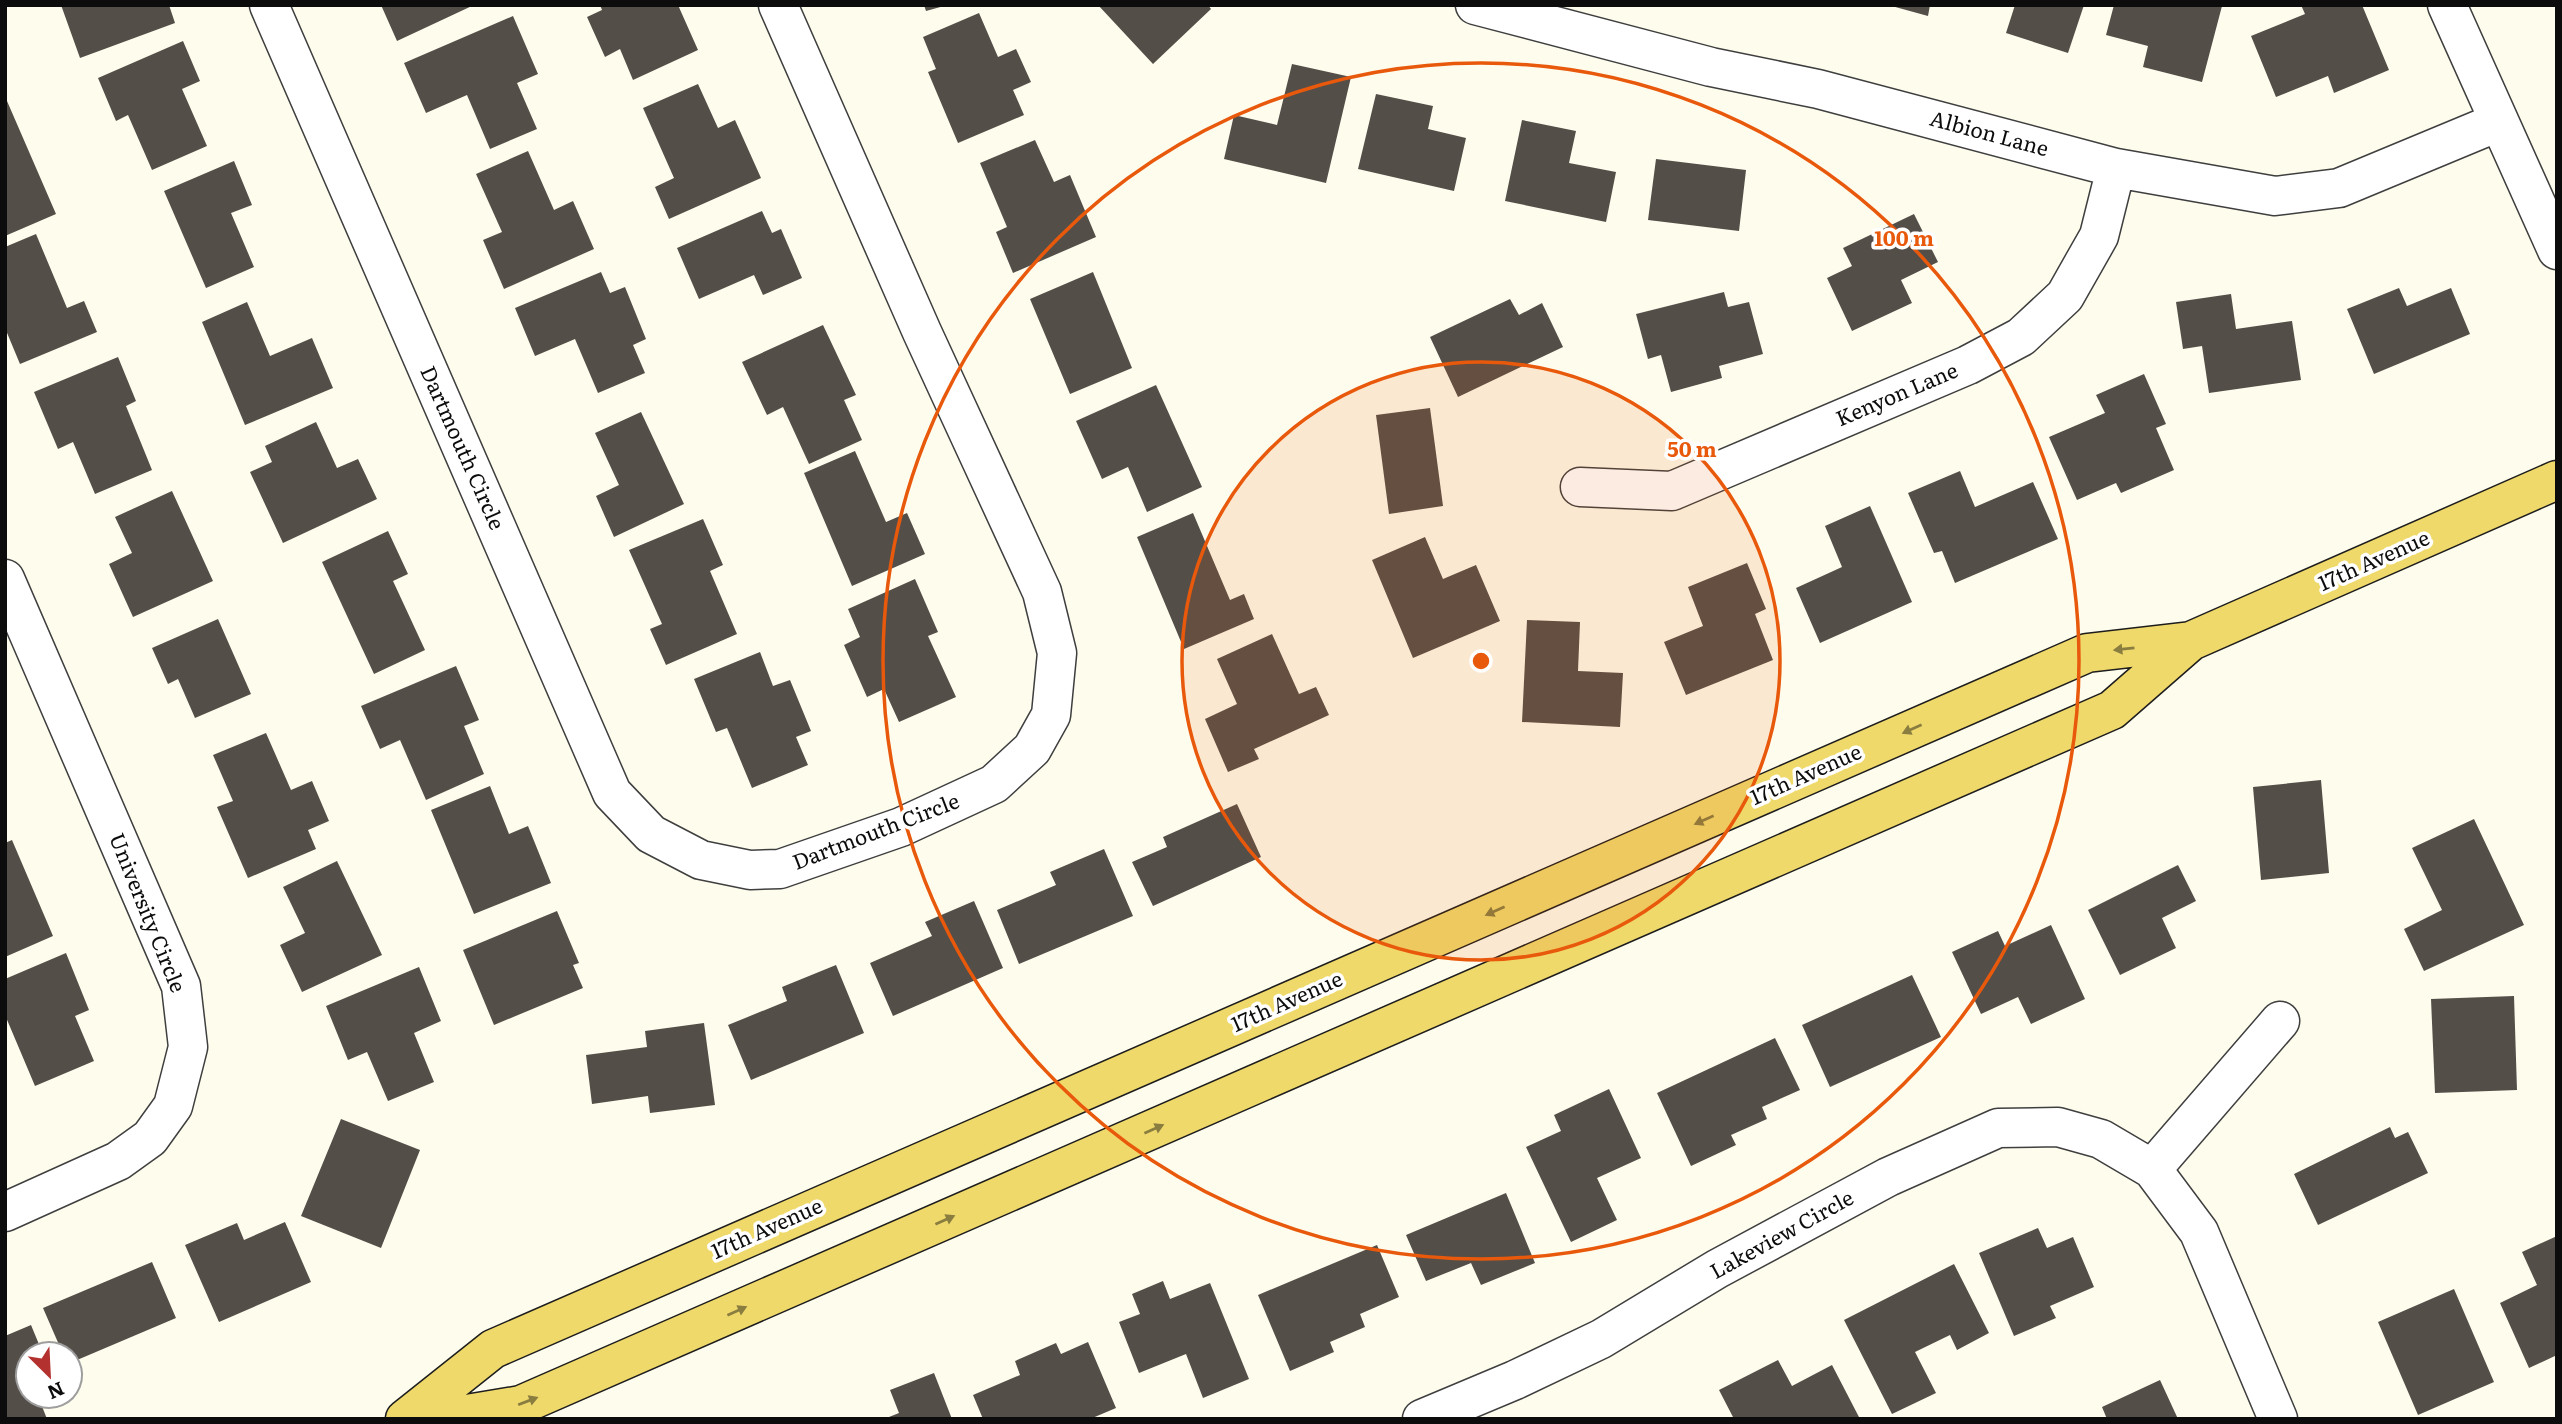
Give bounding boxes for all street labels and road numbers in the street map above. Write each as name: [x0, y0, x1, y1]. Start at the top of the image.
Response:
street label: Albion Lane: [1927, 101, 2052, 162]
street label: Kenyon Lane: [1830, 353, 1962, 432]
street label: Dartmouth Circle: [414, 360, 514, 534]
street label: 17th Avenue: [2312, 520, 2434, 597]
street label: 17th Avenue: [1744, 734, 1866, 811]
street label: Dartmouth Circle: [787, 784, 963, 876]
street label: University Circle: [103, 828, 195, 996]
street label: 17th Avenue: [1225, 961, 1347, 1038]
street label: Lakeview Circle: [1703, 1181, 1858, 1285]
street label: 17th Avenue: [705, 1188, 827, 1265]

